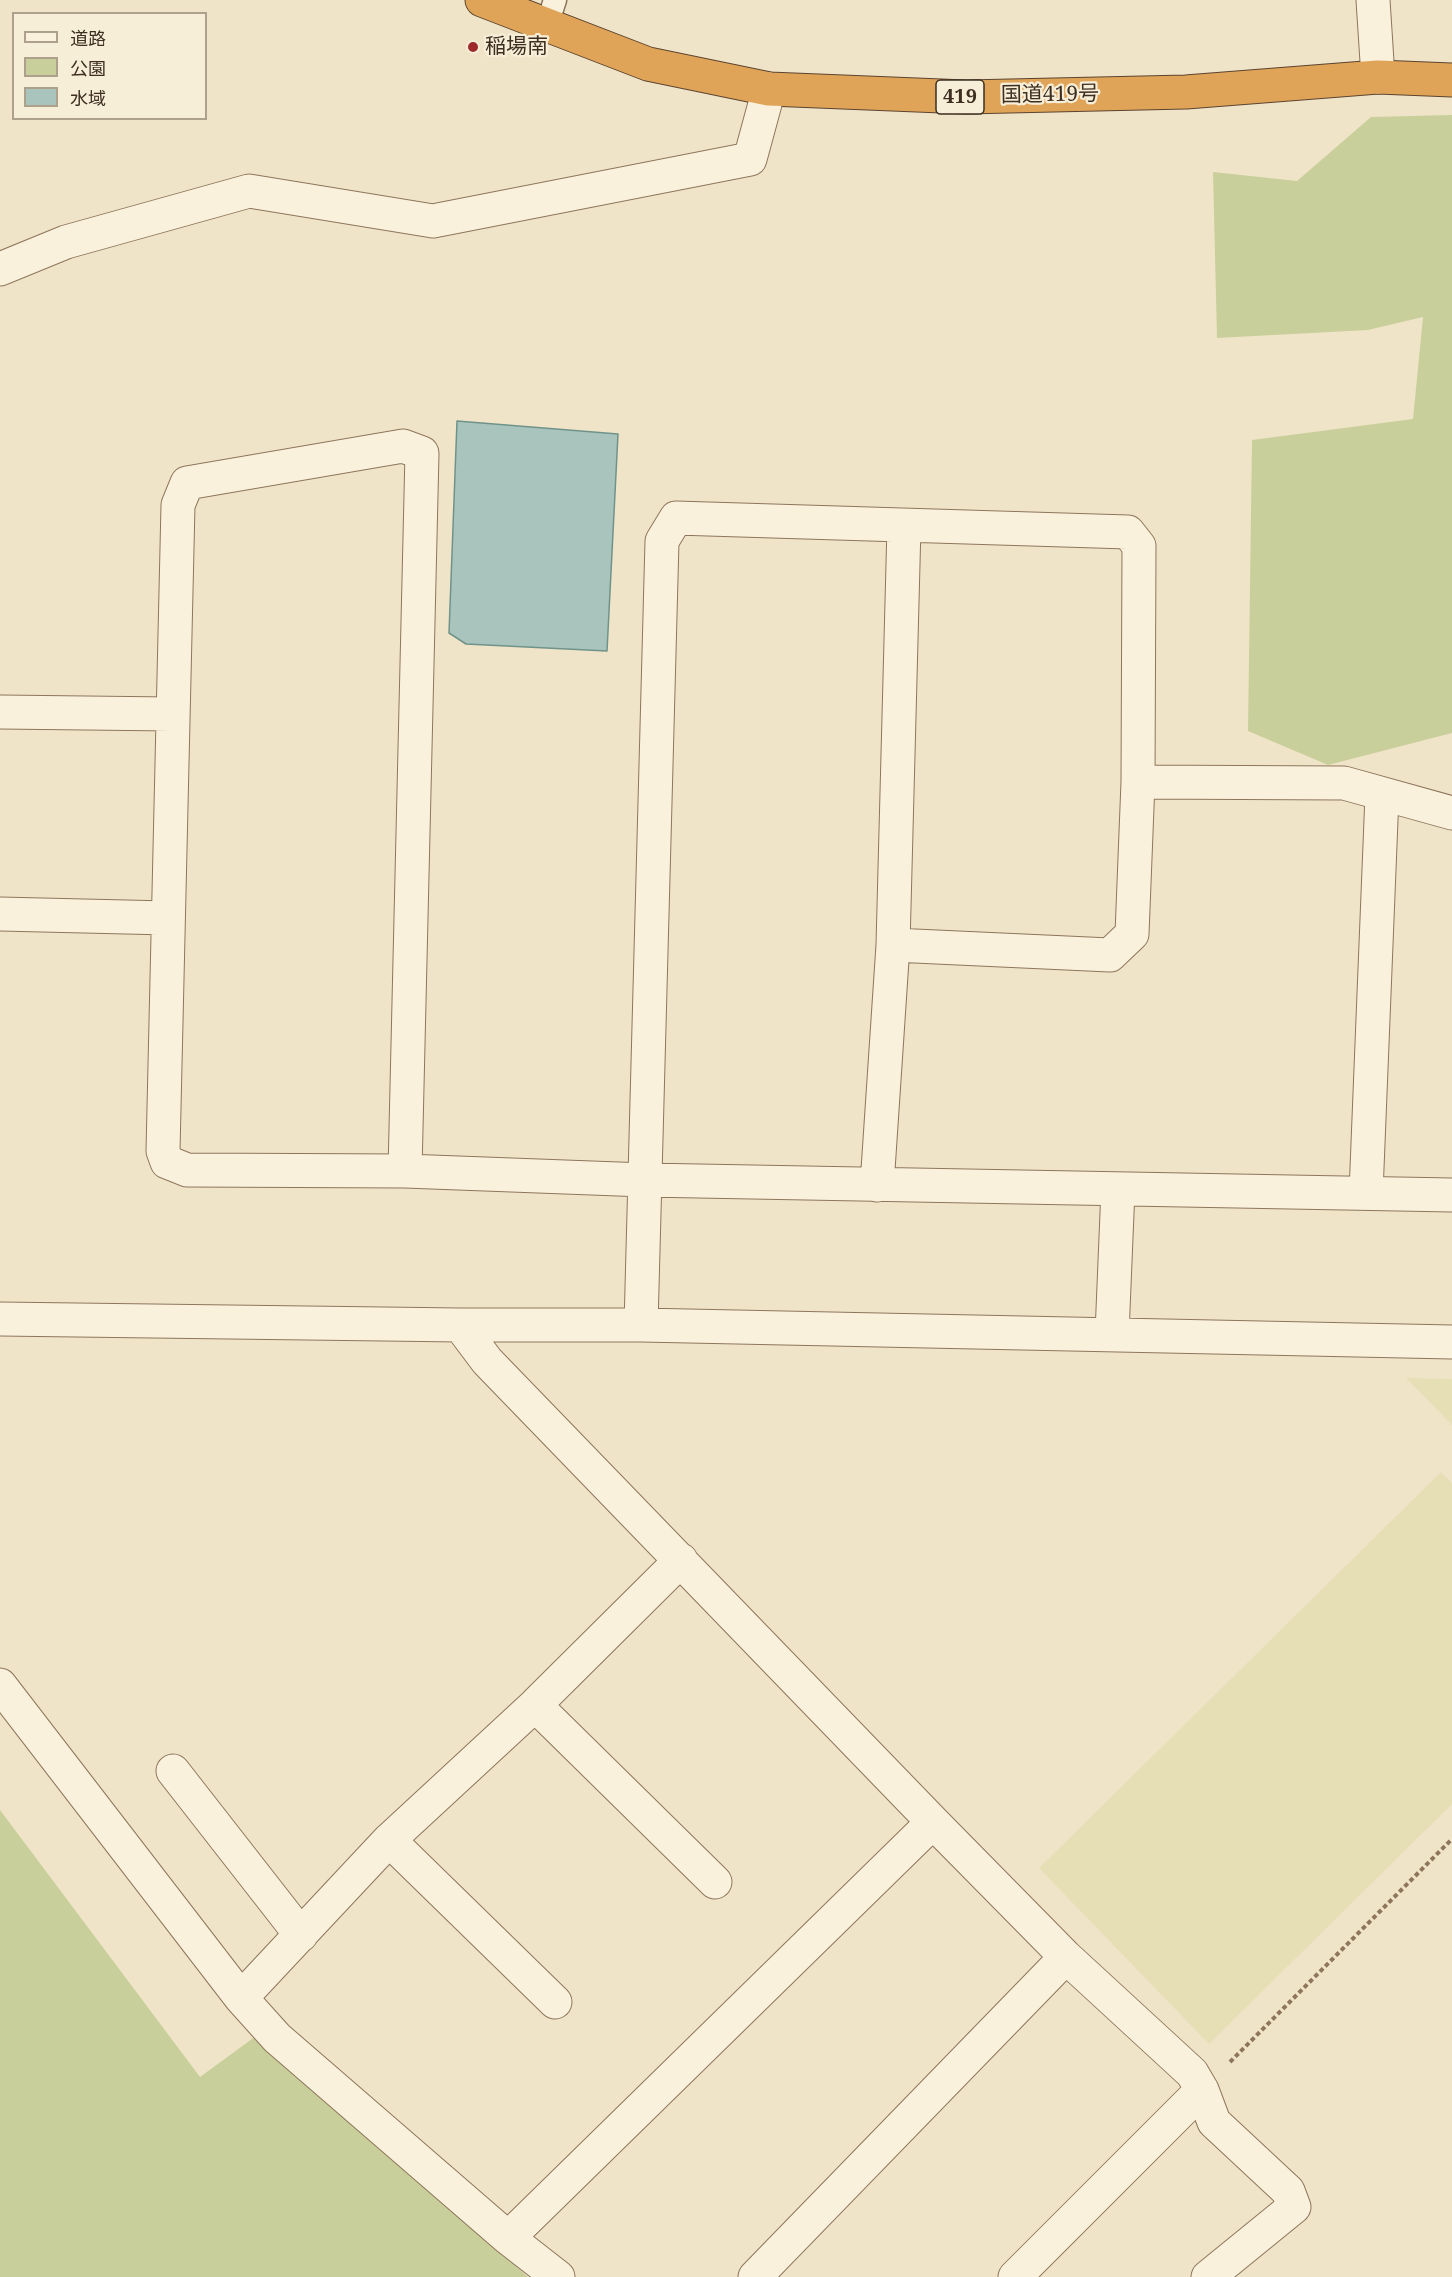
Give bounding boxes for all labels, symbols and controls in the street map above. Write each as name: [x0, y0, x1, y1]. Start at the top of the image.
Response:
legend: [12, 12, 207, 120]
text: 道路: [70, 26, 106, 50]
place label: 稲場南: [485, 34, 548, 60]
marker: 稲場南: [466, 40, 480, 54]
text: 公園: [70, 56, 106, 80]
road number: 419: [936, 80, 984, 114]
street label: 国道419号: [1001, 82, 1099, 108]
text: 水域: [70, 86, 106, 110]

